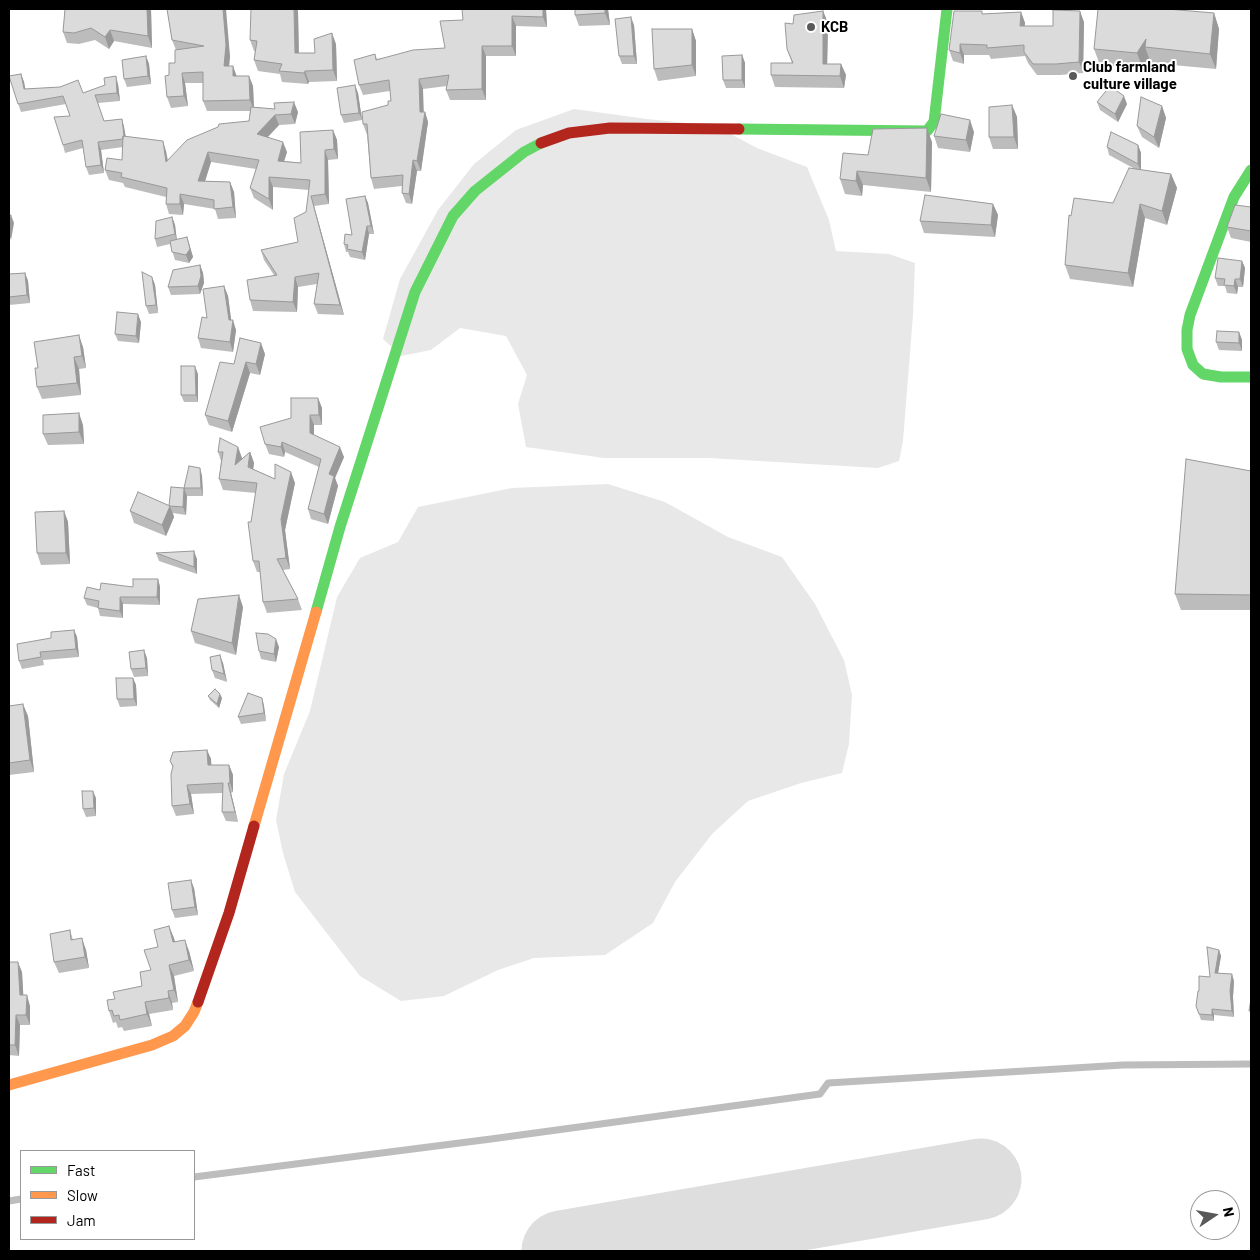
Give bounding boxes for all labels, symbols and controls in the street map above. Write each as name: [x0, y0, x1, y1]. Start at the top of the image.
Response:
place label: KCB: [821, 18, 848, 36]
marker: KCB: [805, 21, 817, 33]
place label: Club farmland culture village: [1083, 58, 1177, 93]
marker: Club farmland culture village: [1067, 70, 1079, 82]
legend: [20, 1150, 195, 1240]
text: Fast: [67, 1161, 95, 1179]
text: Slow: [67, 1186, 98, 1204]
north arrow: [1190, 1190, 1240, 1240]
text: N: [1220, 1206, 1238, 1218]
text: Jam: [67, 1211, 96, 1229]

